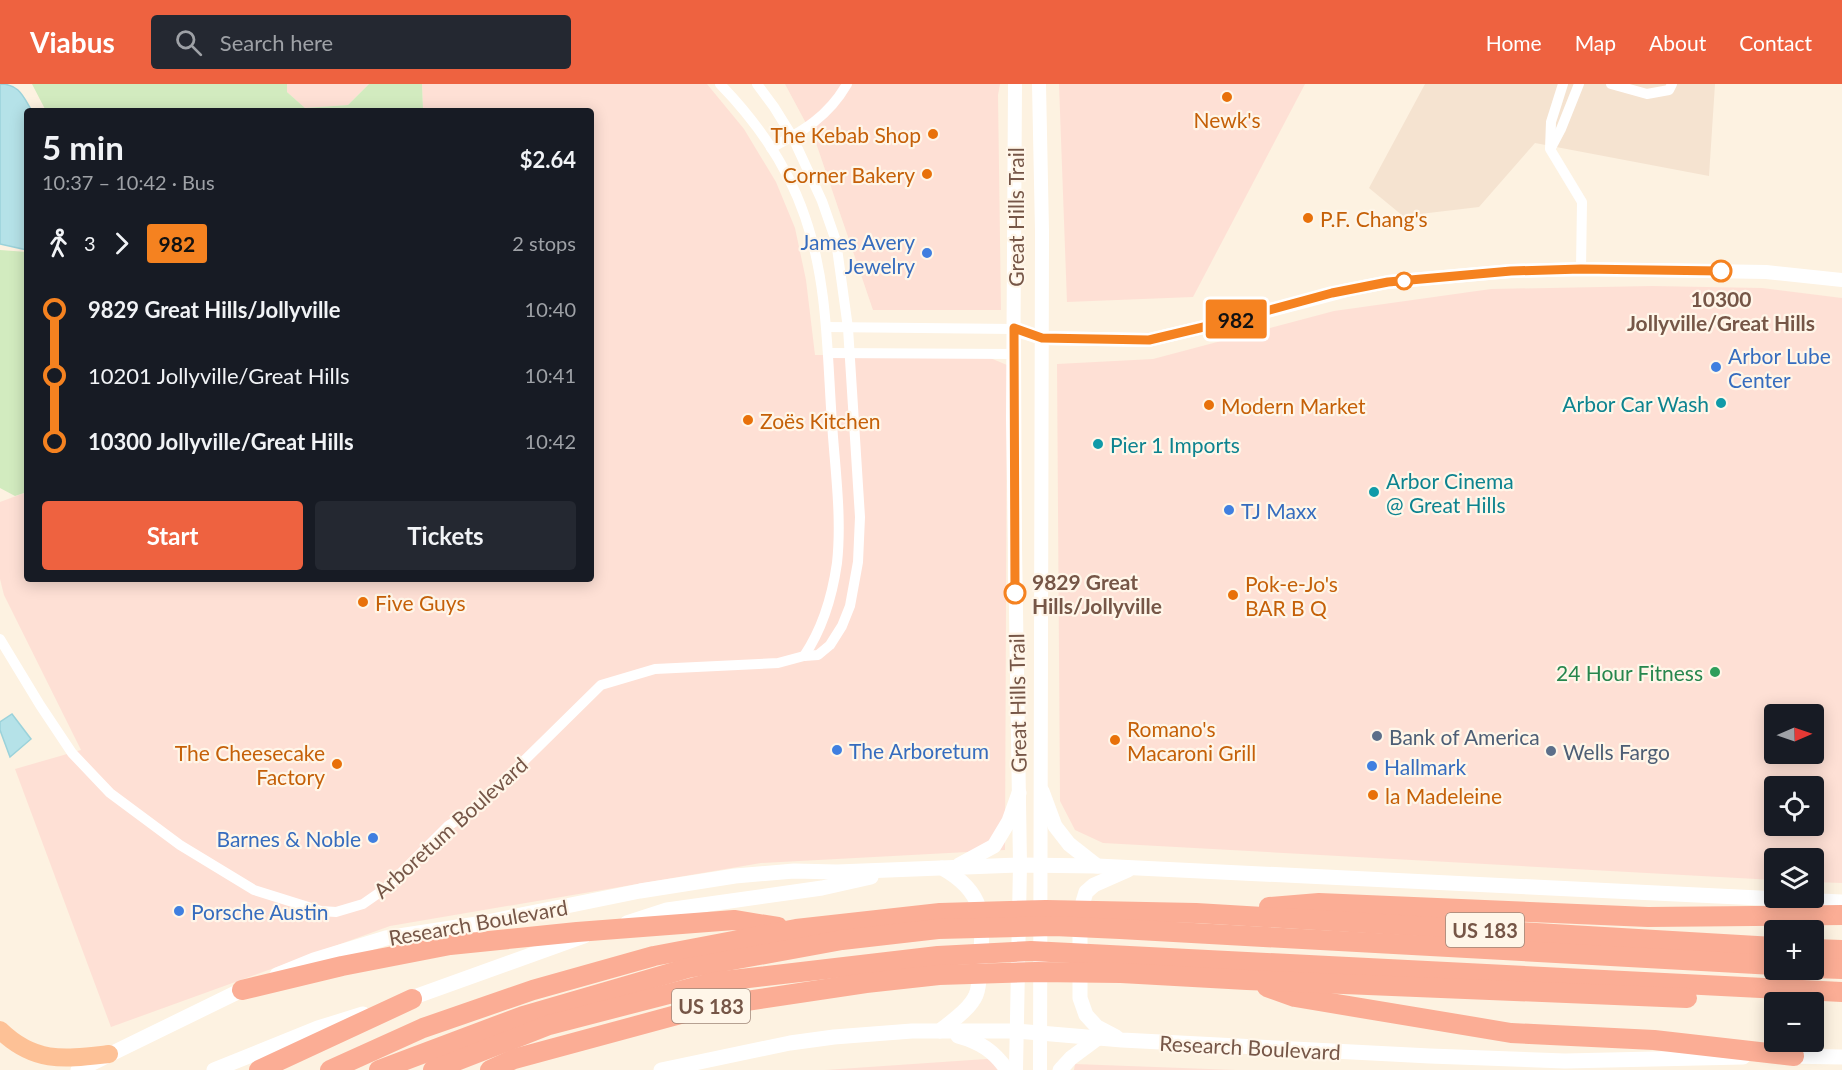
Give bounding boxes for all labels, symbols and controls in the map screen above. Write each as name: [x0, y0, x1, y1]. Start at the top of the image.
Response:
search box: [151, 15, 571, 69]
text: Viabus: [30, 25, 115, 59]
icon: search: [172, 26, 205, 59]
text: Search here: [220, 29, 333, 56]
text: Home: [1486, 30, 1542, 55]
text: Map: [1575, 30, 1616, 55]
text: About: [1649, 30, 1706, 55]
text: Contact: [1739, 30, 1812, 55]
marker: Newk's: [1220, 90, 1234, 104]
place label: Newk's: [1193, 107, 1261, 132]
place label: The Kebab Shop: [770, 122, 921, 147]
text: 5 min: [42, 127, 124, 167]
marker: The Kebab Shop: [926, 127, 940, 141]
text: $2.64: [520, 146, 576, 173]
street label: Great Hills Trail: [1003, 147, 1028, 287]
place label: Corner Bakery: [783, 162, 915, 187]
marker: Corner Bakery: [920, 167, 934, 181]
text: 10:37 – 10:42 · Bus: [42, 170, 215, 194]
place label: P.F. Chang's: [1320, 206, 1428, 231]
marker: P.F. Chang's: [1301, 211, 1315, 225]
icon: walk: [42, 227, 75, 260]
icon: forward: [105, 227, 138, 260]
place label: James Avery Jewelry: [801, 229, 915, 278]
text: 3: [84, 231, 96, 255]
text: 982: [159, 231, 195, 256]
text: 2 stops: [512, 231, 576, 255]
marker: James Avery Jewelry: [920, 246, 934, 260]
marker: 10300 Jollyville/Great Hills: [1710, 260, 1732, 282]
unlabelled marker: [1395, 272, 1413, 290]
place label: 10300 Jollyville/Great Hills: [1627, 286, 1815, 335]
text: 9829 Great Hills/Jollyville: [88, 296, 341, 323]
text: 10:40: [525, 297, 576, 321]
line badge: 982: [1202, 300, 1270, 338]
text: 982: [1218, 307, 1254, 332]
place label: Arbor Lube Center: [1728, 343, 1831, 392]
marker: Arbor Lube Center: [1709, 360, 1723, 374]
text: 10201 Jollyville/Great Hills: [88, 362, 349, 389]
text: 10:41: [525, 363, 576, 387]
place label: Arbor Car Wash: [1562, 391, 1709, 416]
place label: Modern Market: [1221, 393, 1366, 418]
marker: Arbor Car Wash: [1714, 396, 1728, 410]
marker: Modern Market: [1202, 398, 1216, 412]
place label: Zoës Kitchen: [760, 408, 881, 433]
marker: Zoës Kitchen: [741, 413, 755, 427]
text: 10300 Jollyville/Great Hills: [88, 428, 354, 455]
text: 10:42: [525, 429, 576, 453]
place label: Pier 1 Imports: [1110, 432, 1240, 457]
marker: Pier 1 Imports: [1091, 437, 1105, 451]
place label: Arbor Cinema @ Great Hills: [1386, 468, 1514, 517]
marker: Arbor Cinema @ Great Hills: [1367, 485, 1381, 499]
place label: TJ Maxx: [1241, 498, 1317, 523]
button: Start: [42, 501, 303, 570]
button: Tickets: [315, 501, 576, 570]
marker: TJ Maxx: [1222, 503, 1236, 517]
place label: 9829 Great Hills/Jollyville: [1032, 569, 1162, 618]
place label: Pok-e-Jo's BAR B Q: [1245, 571, 1338, 620]
marker: 9829 Great Hills/Jollyville: [1004, 582, 1026, 604]
marker: Pok-e-Jo's BAR B Q: [1226, 588, 1240, 602]
place label: Five Guys: [375, 590, 465, 615]
marker: Five Guys: [356, 595, 370, 609]
street label: Great Hills Trail: [1003, 633, 1031, 773]
place label: 24 Hour Fitness: [1556, 660, 1703, 685]
marker: 24 Hour Fitness: [1708, 665, 1722, 679]
north arrow: [1764, 704, 1824, 764]
map controls: [1764, 704, 1824, 1052]
place label: Romano's Macaroni Grill: [1127, 716, 1256, 765]
place label: Bank of America: [1389, 724, 1540, 749]
marker: Bank of America: [1370, 729, 1384, 743]
marker: Romano's Macaroni Grill: [1108, 733, 1122, 747]
place label: The Arboretum: [849, 738, 989, 763]
place label: Wells Fargo: [1563, 739, 1670, 764]
place label: The Cheesecake Factory: [175, 740, 325, 789]
marker: The Arboretum: [830, 743, 844, 757]
marker: Wells Fargo: [1544, 744, 1558, 758]
street label: Arboretum Boulevard: [368, 751, 532, 903]
place label: Hallmark: [1384, 754, 1466, 779]
marker: The Cheesecake Factory: [330, 757, 344, 771]
marker: Hallmark: [1365, 759, 1379, 773]
button: locate: [1764, 776, 1824, 836]
place label: la Madeleine: [1385, 783, 1502, 808]
marker: la Madeleine: [1366, 788, 1380, 802]
place label: Barnes & Noble: [216, 826, 361, 851]
marker: Barnes & Noble: [366, 831, 380, 845]
button: layers: [1764, 848, 1824, 908]
street label: Research Boulevard: [387, 894, 569, 950]
place label: Porsche Austin: [191, 899, 329, 924]
marker: Porsche Austin: [172, 904, 186, 918]
road number: US 183: [1446, 913, 1524, 947]
button: +: [1764, 920, 1824, 980]
road number: US 183: [672, 989, 750, 1023]
button: −: [1764, 992, 1824, 1052]
street label: Research Boulevard: [1159, 1030, 1341, 1064]

